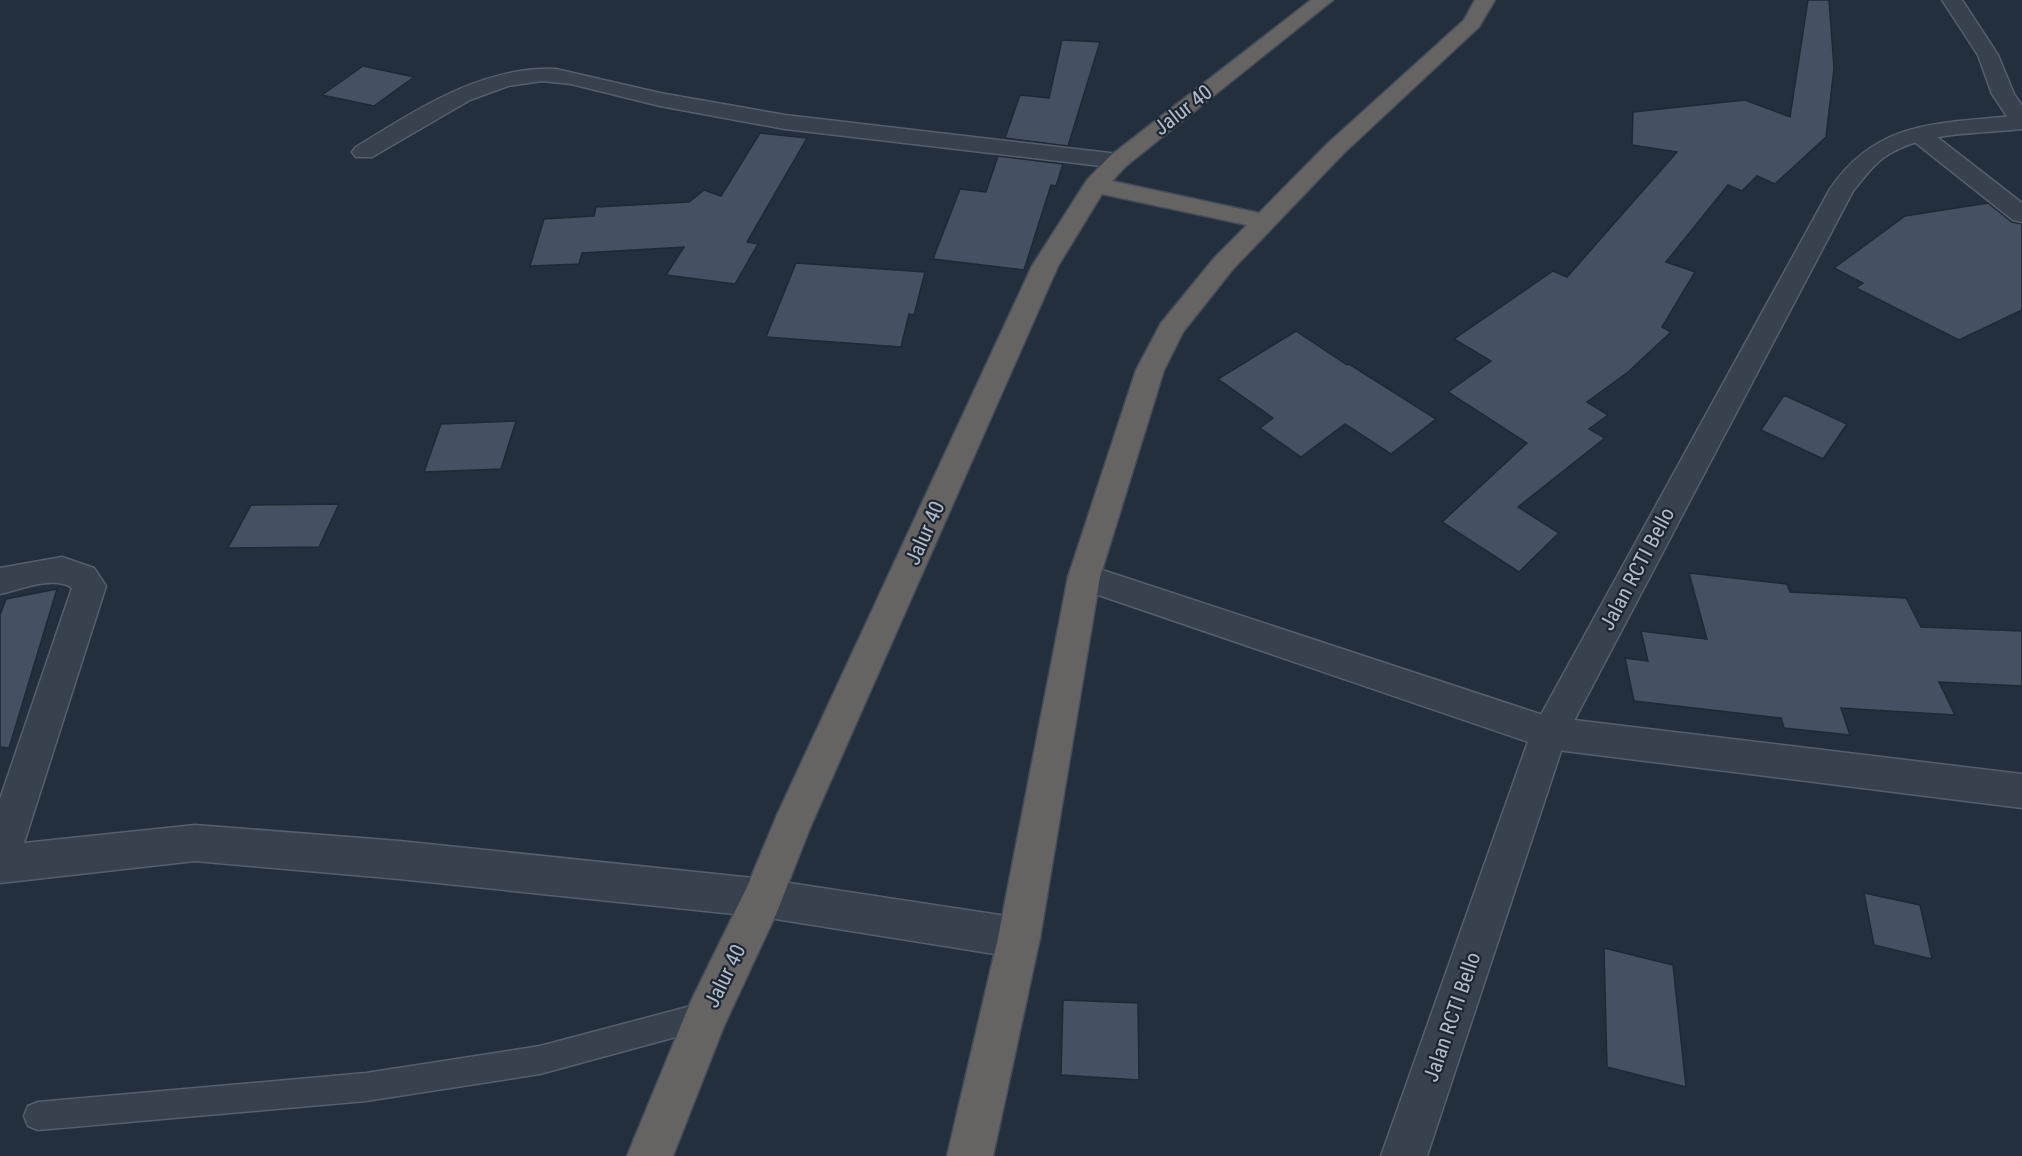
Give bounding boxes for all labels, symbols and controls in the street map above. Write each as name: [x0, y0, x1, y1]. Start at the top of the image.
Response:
street label: Jalur 40: [1149, 80, 1217, 140]
street label: Jalur 40: [900, 497, 950, 569]
street label: Jalan RCTI Bello: [1595, 504, 1679, 634]
street label: Jalur 40: [699, 941, 751, 1011]
street label: Jalan RCTI Bello: [1419, 949, 1485, 1085]

